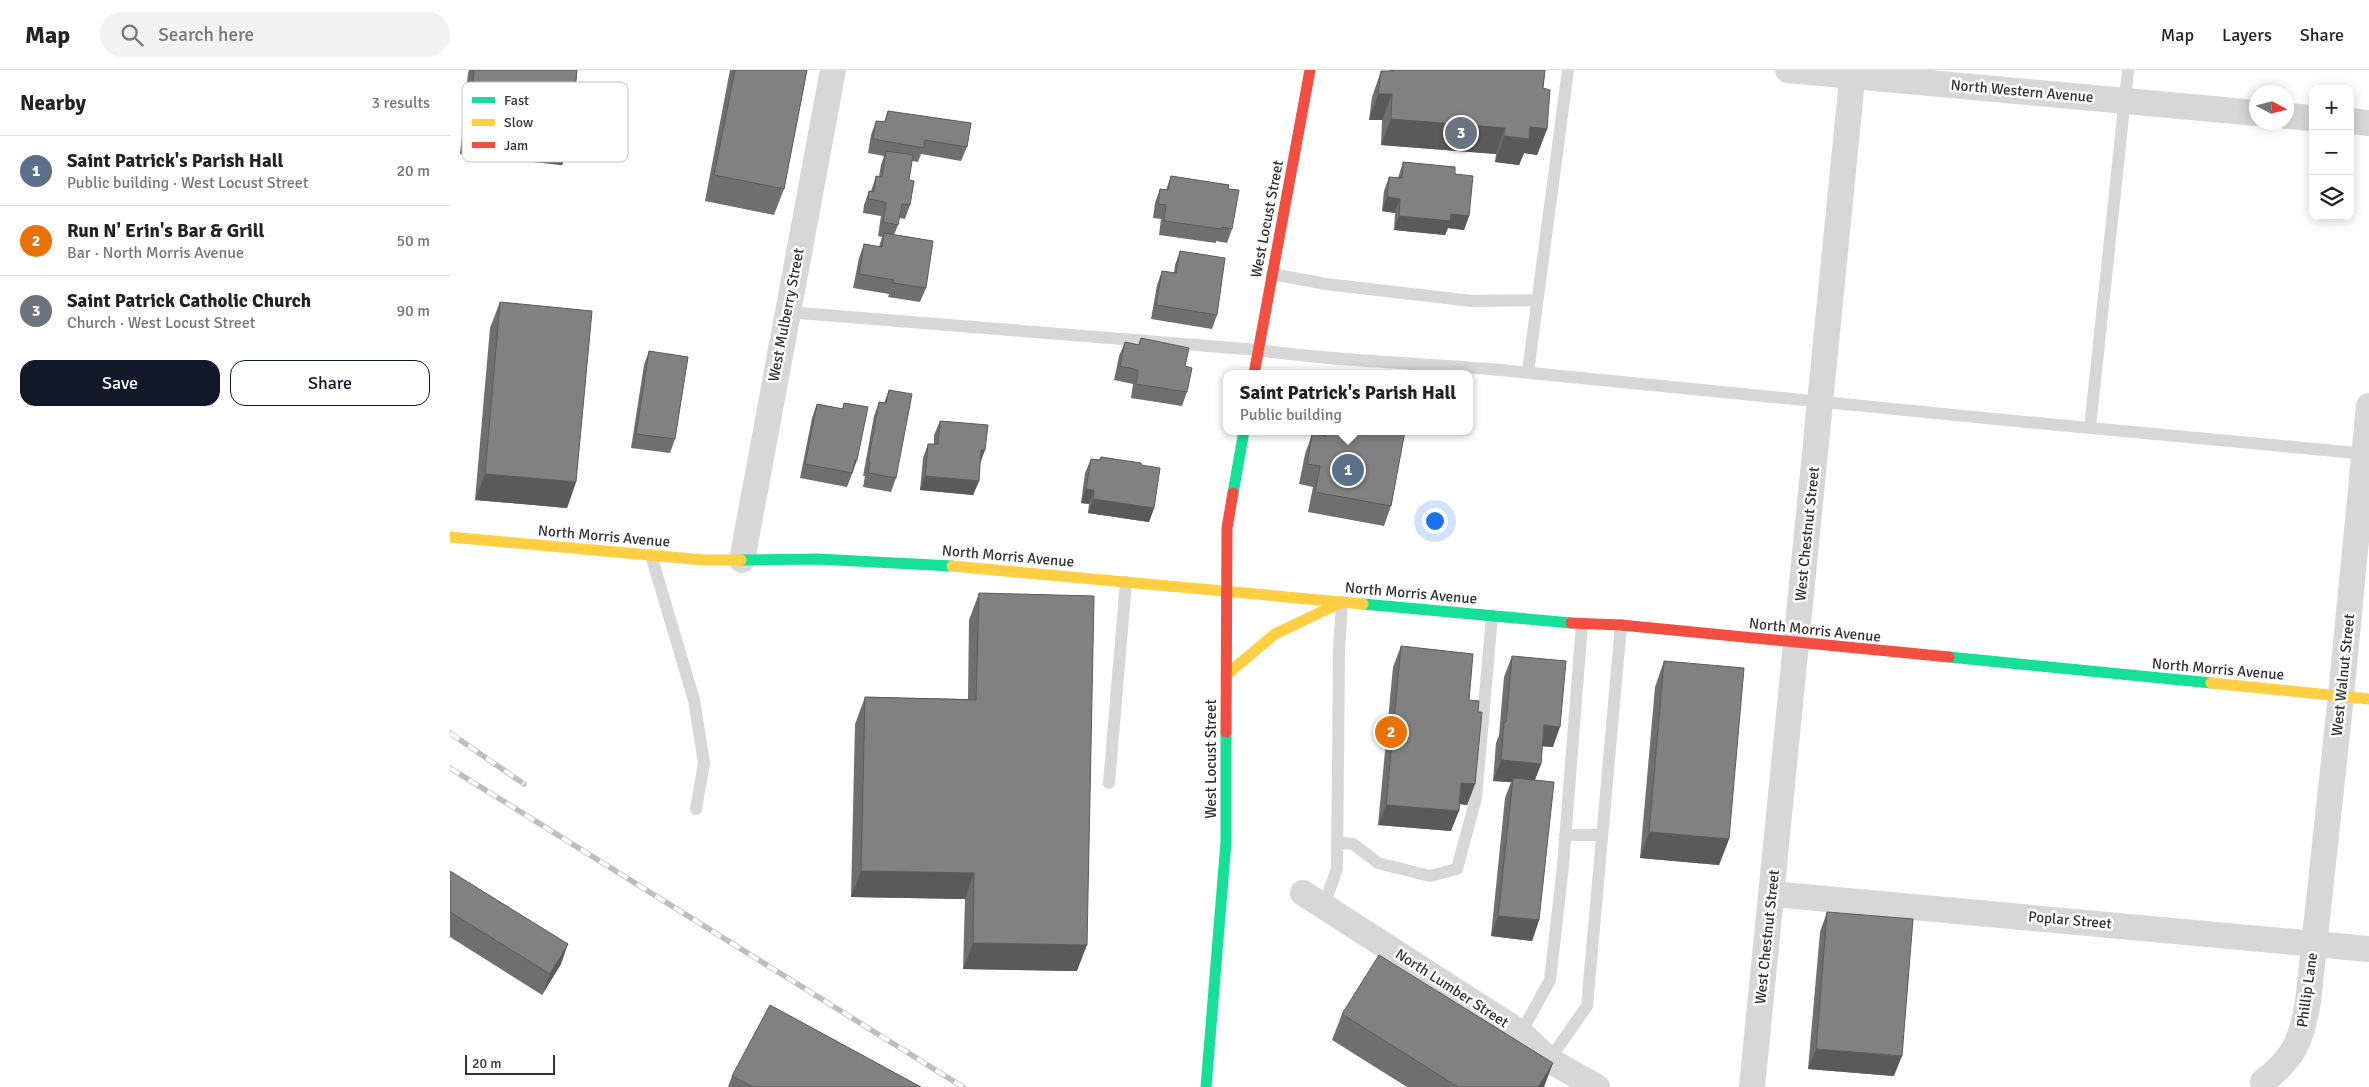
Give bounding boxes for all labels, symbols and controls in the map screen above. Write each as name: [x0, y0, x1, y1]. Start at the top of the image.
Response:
search box: [100, 12, 450, 57]
text: Map: [25, 20, 70, 50]
icon: search: [118, 21, 146, 49]
text: Search here: [158, 23, 254, 47]
text: Map: [2161, 24, 2194, 46]
text: Layers: [2222, 24, 2272, 46]
text: Share: [2300, 24, 2344, 46]
street label: North Western Avenue: [1950, 76, 2094, 106]
legend: [462, 82, 628, 162]
north arrow: [2249, 85, 2294, 130]
map controls: [2309, 85, 2354, 220]
button: +: [2309, 85, 2354, 130]
text: Nearby: [20, 90, 86, 116]
text: Fast: [504, 92, 529, 109]
text: 3 results: [371, 93, 430, 113]
text: Slow: [504, 114, 533, 131]
pin: 3: [1445, 114, 1477, 152]
button: −: [2309, 130, 2354, 175]
text: Jam: [504, 137, 528, 154]
text: Saint Patrick's Parish Hall: [67, 149, 283, 173]
street label: West Locust Street: [1247, 159, 1287, 279]
text: 1: [32, 161, 40, 181]
text: 20 m: [396, 161, 430, 181]
text: Public building · West Locust Street: [67, 173, 308, 193]
button: layers: [2309, 175, 2354, 220]
text: Run N' Erin's Bar & Grill: [67, 219, 264, 243]
text: 2: [32, 231, 40, 251]
text: 50 m: [396, 231, 430, 251]
text: Bar · North Morris Avenue: [67, 243, 244, 263]
street label: West Mulberry Street: [764, 247, 808, 383]
text: Saint Patrick Catholic Church: [67, 289, 311, 313]
text: 3: [32, 301, 40, 321]
text: 90 m: [396, 301, 430, 321]
text: Church · West Locust Street: [67, 313, 255, 333]
button: Save: [20, 360, 220, 406]
button: Share: [230, 360, 430, 406]
popup: [1223, 370, 1473, 435]
text: Saint Patrick's Parish Hall: [1240, 381, 1456, 405]
text: Public building: [1240, 405, 1342, 425]
pin: 1: [1332, 451, 1364, 489]
street label: West Chestnut Street: [1791, 466, 1823, 602]
your location: [1422, 508, 1448, 534]
street label: North Morris Avenue: [537, 521, 671, 551]
street label: North Morris Avenue: [941, 541, 1075, 571]
street label: North Morris Avenue: [1344, 578, 1478, 608]
street label: West Walnut Street: [2328, 613, 2358, 737]
street label: North Morris Avenue: [1748, 614, 1882, 646]
street label: North Morris Avenue: [2151, 654, 2285, 684]
street label: West Locust Street: [1202, 699, 1220, 819]
pin: 2: [1375, 713, 1407, 751]
street label: West Chestnut Street: [1751, 869, 1783, 1005]
street label: Poplar Street: [2027, 907, 2113, 933]
street label: North Lumber Street: [1392, 945, 1512, 1031]
street label: Phillip Lane: [2293, 951, 2321, 1029]
scale bar: [465, 1052, 555, 1075]
text: 20 m: [472, 1055, 501, 1072]

